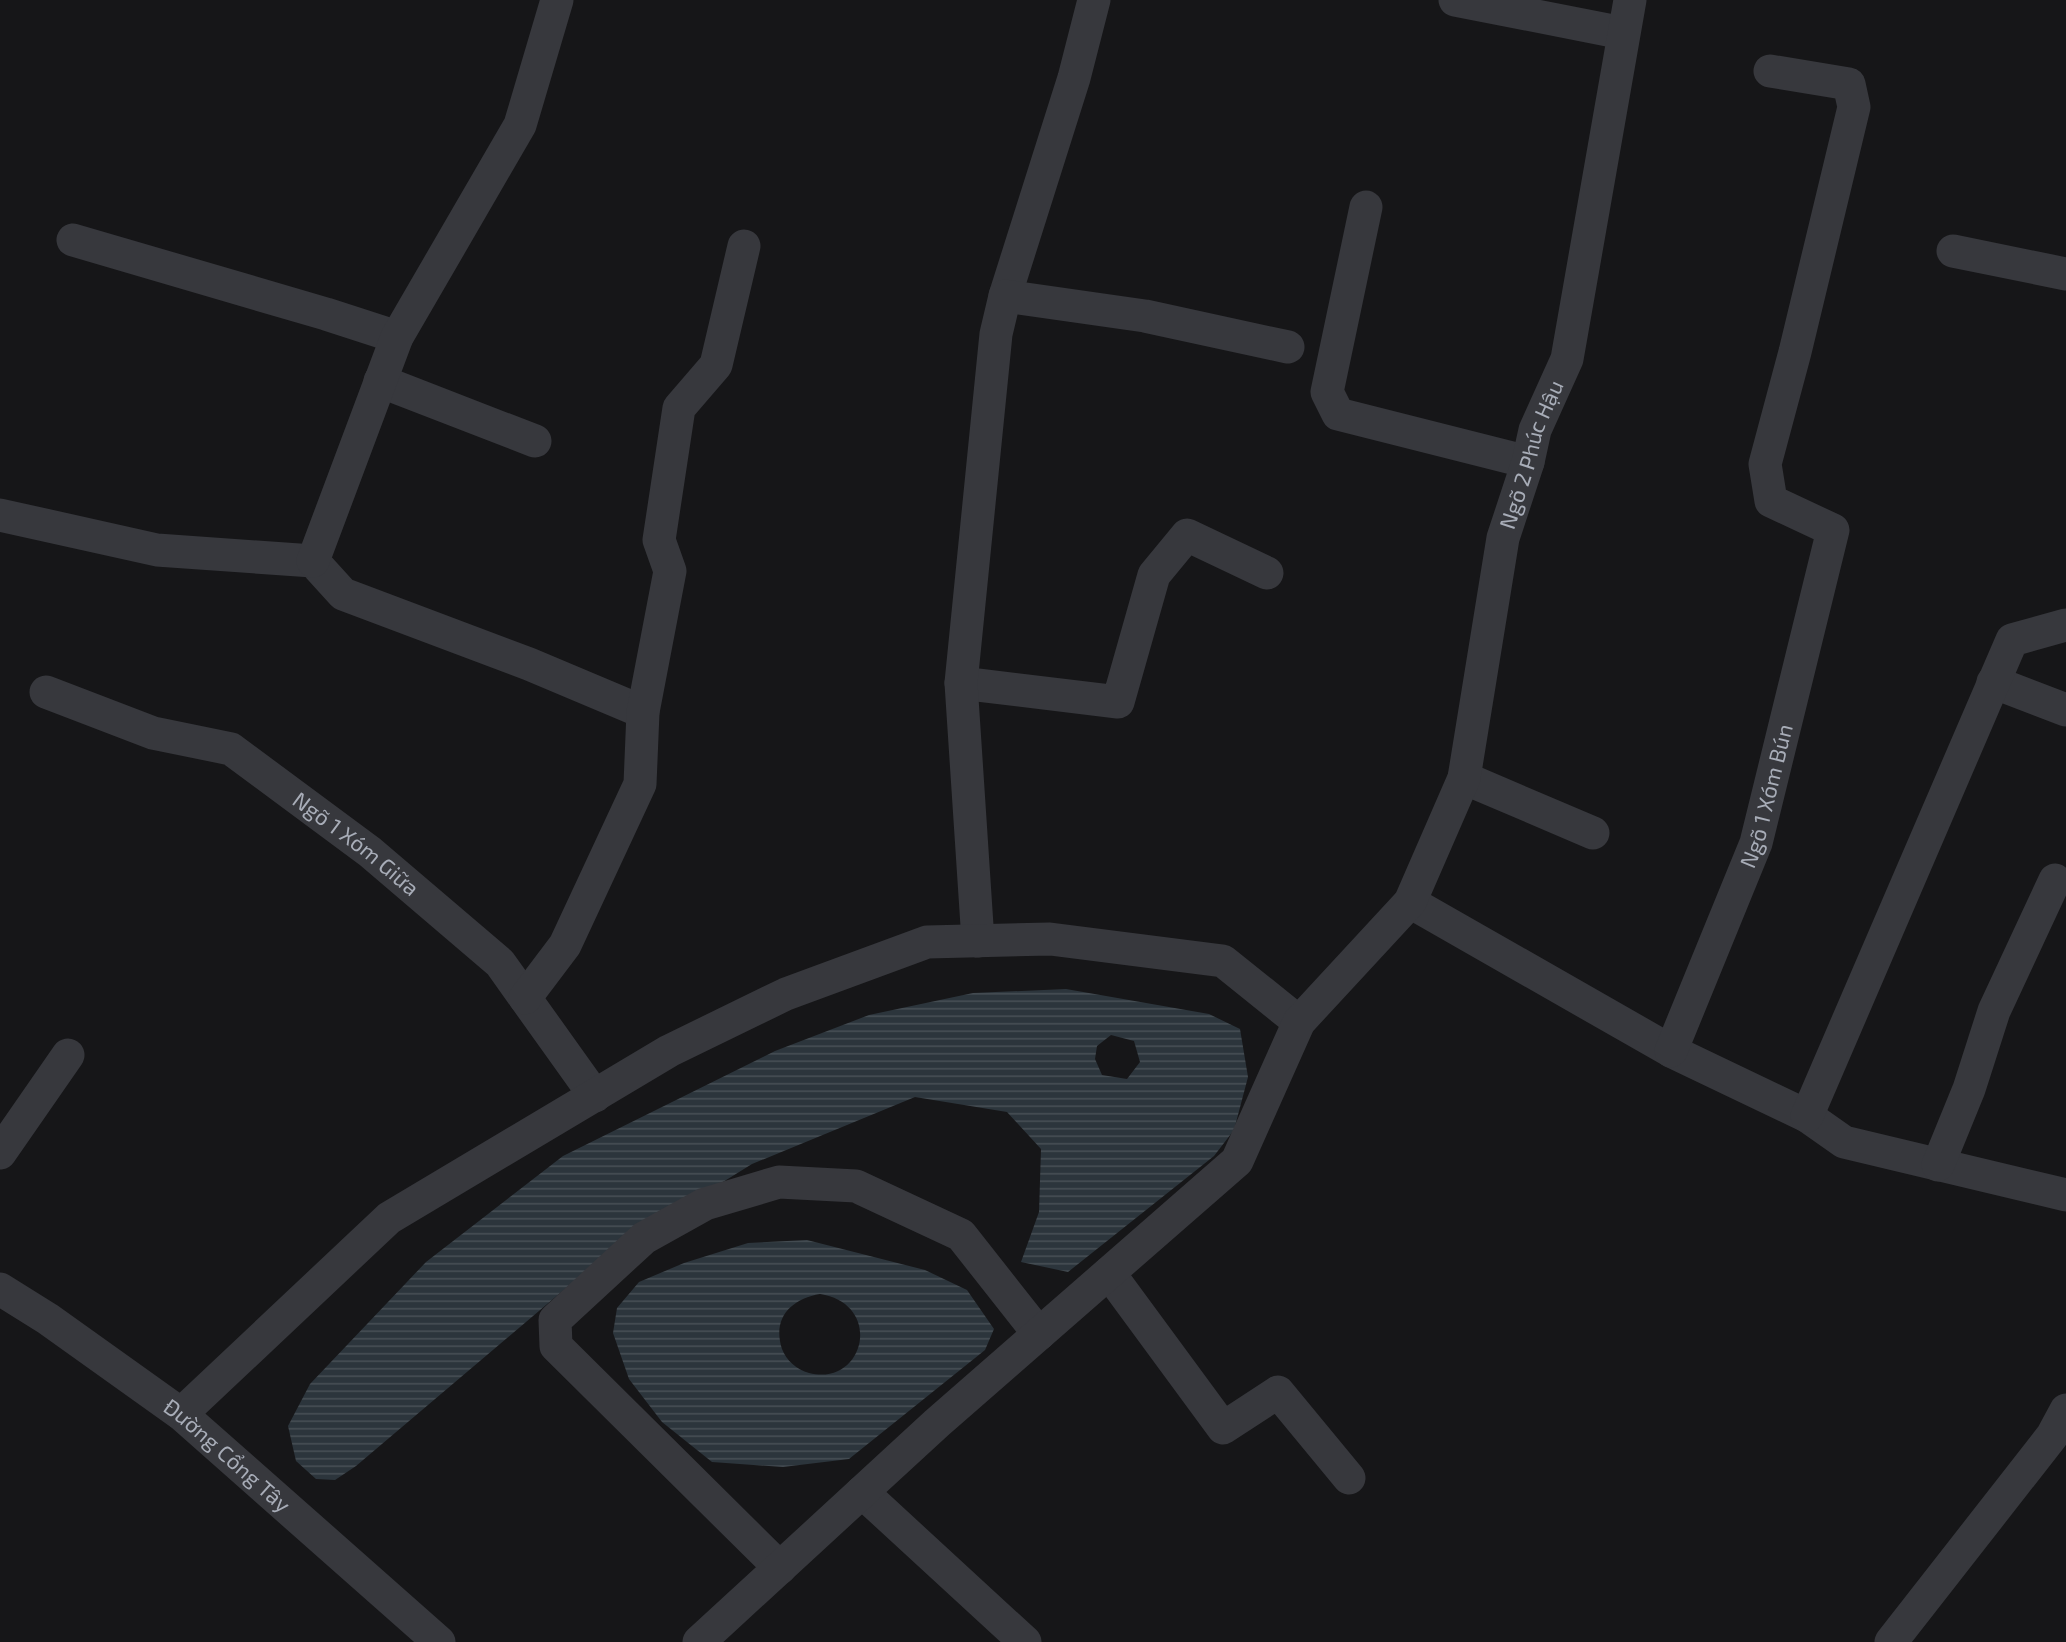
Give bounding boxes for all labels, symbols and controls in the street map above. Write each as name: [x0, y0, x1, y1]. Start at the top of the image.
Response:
street label: Ngõ 2 Phúc Hậu: [1493, 376, 1568, 532]
street label: Ngõ 1 Xóm Bún: [1733, 721, 1797, 871]
street label: Ngõ 1 Xóm Giữa: [288, 786, 425, 900]
street label: Đường Cổng Tây: [160, 1392, 297, 1517]

